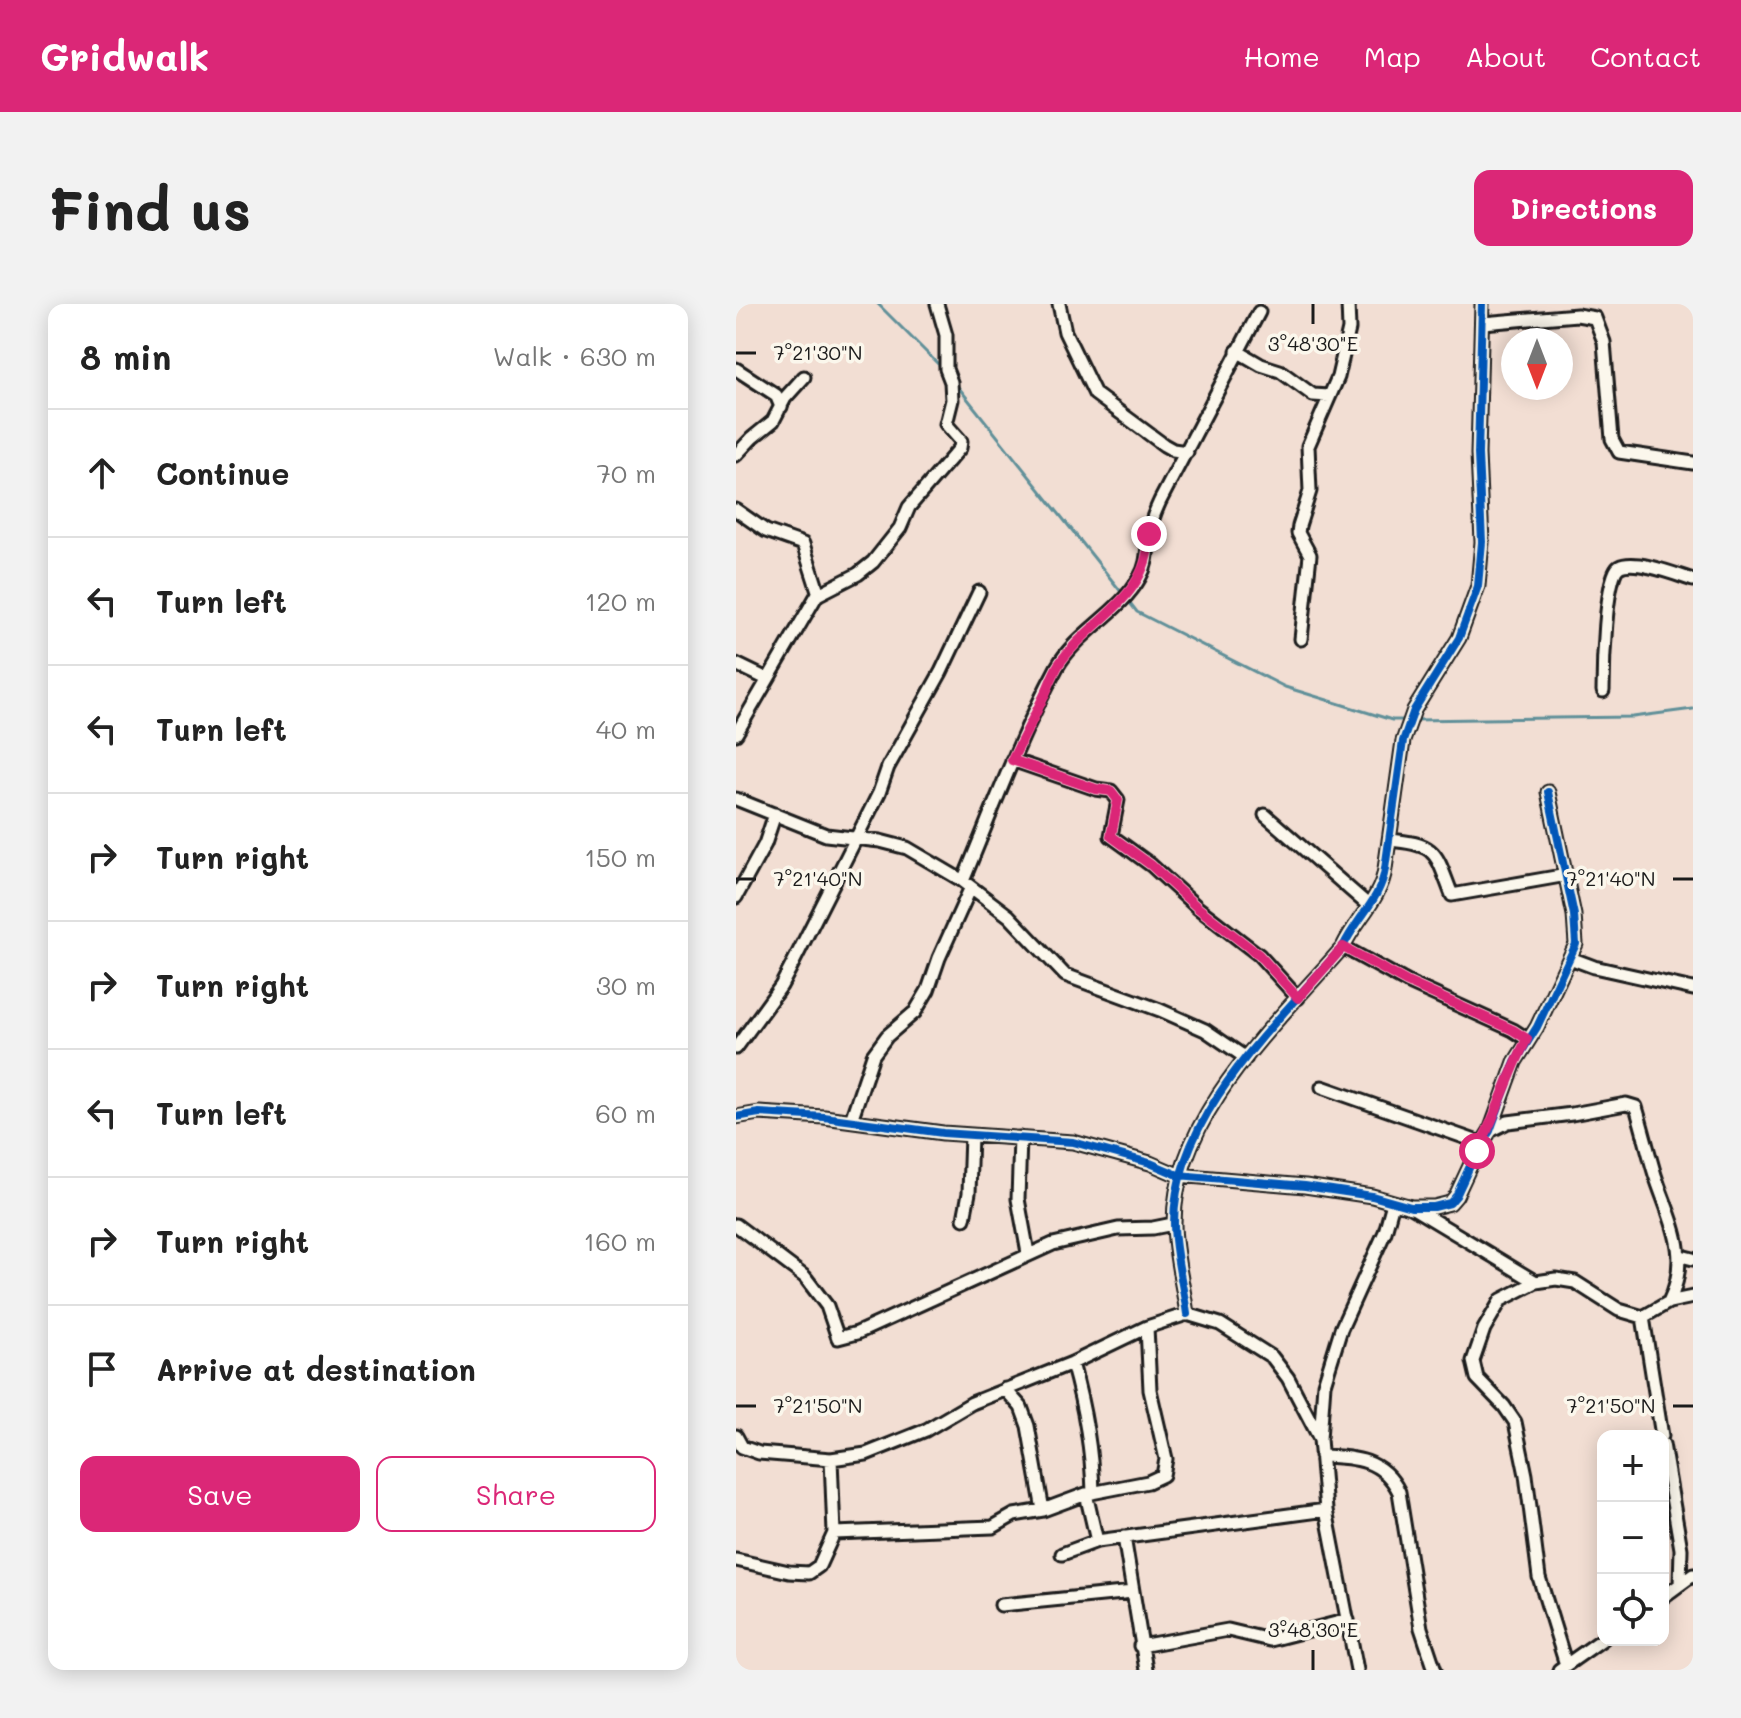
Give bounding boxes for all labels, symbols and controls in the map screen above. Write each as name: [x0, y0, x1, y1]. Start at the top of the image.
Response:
text: Gridwalk: [40, 31, 209, 81]
text: Home: [1244, 38, 1320, 74]
text: Map: [1364, 38, 1421, 74]
text: About: [1465, 38, 1546, 74]
text: Contact: [1590, 38, 1701, 74]
button: Directions: [1474, 170, 1693, 246]
text: Find us: [48, 172, 251, 245]
north arrow: [1501, 328, 1573, 400]
text: 3°48'30"E: [1268, 330, 1358, 356]
text: 8 min: [80, 334, 171, 379]
text: Walk · 630 m: [493, 339, 656, 373]
text: 7°21'30"N: [773, 339, 863, 365]
icon: ahead: [80, 451, 124, 495]
text: Continue: [156, 453, 289, 493]
text: 70 m: [596, 456, 656, 490]
route end: [1131, 516, 1167, 552]
icon: left: [80, 579, 124, 623]
text: Turn left: [156, 581, 287, 621]
text: 120 m: [585, 584, 656, 618]
icon: left: [80, 707, 124, 751]
text: Turn left: [156, 709, 287, 749]
text: 40 m: [596, 712, 656, 746]
icon: right: [80, 835, 124, 879]
text: Turn right: [156, 837, 309, 877]
text: 150 m: [584, 840, 656, 874]
text: 7°21'40"N: [773, 865, 863, 891]
text: 7°21'40"N: [1566, 865, 1656, 891]
icon: right: [80, 963, 124, 1007]
text: Turn right: [156, 965, 309, 1005]
text: 30 m: [596, 968, 656, 1002]
icon: left: [80, 1091, 124, 1135]
text: Turn left: [156, 1093, 287, 1133]
text: 60 m: [595, 1096, 656, 1130]
route start: [1459, 1133, 1495, 1169]
icon: right: [80, 1219, 124, 1263]
text: Turn right: [156, 1221, 309, 1261]
text: 160 m: [584, 1224, 656, 1258]
icon: arrive: [80, 1347, 124, 1391]
text: Arrive at destination: [156, 1349, 476, 1389]
text: 7°21'50"N: [773, 1392, 863, 1418]
text: 7°21'50"N: [1566, 1392, 1656, 1418]
map controls: [1597, 1430, 1669, 1646]
button: +: [1597, 1430, 1669, 1502]
button: Save: [80, 1456, 360, 1532]
button: Share: [376, 1456, 656, 1532]
button: −: [1597, 1502, 1669, 1574]
button: locate: [1597, 1574, 1669, 1646]
text: 3°48'30"E: [1268, 1616, 1358, 1642]

